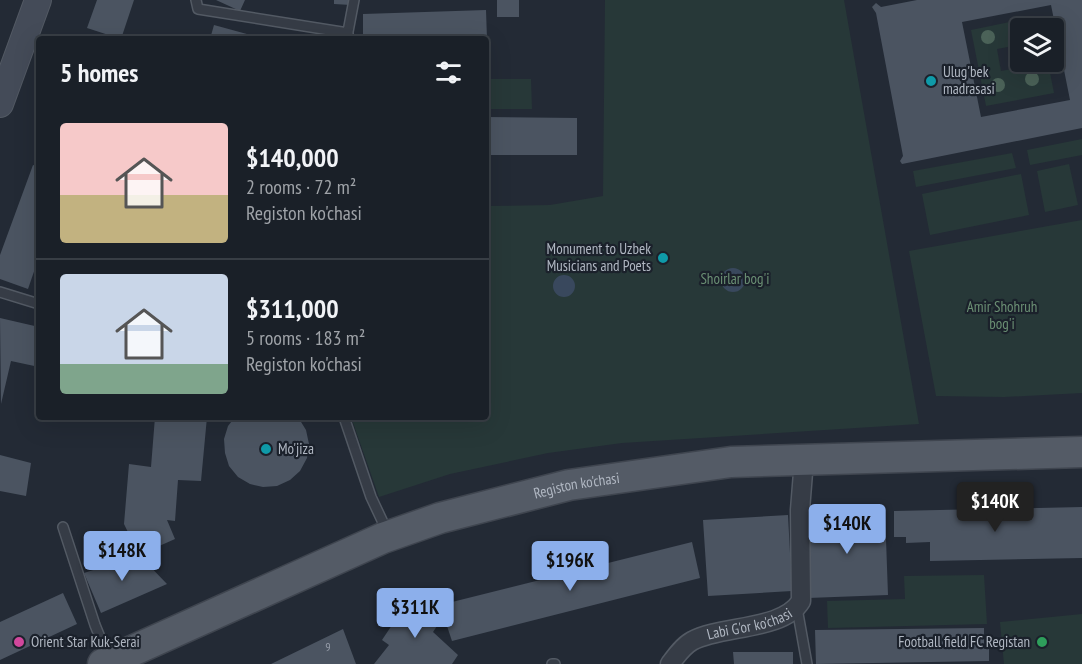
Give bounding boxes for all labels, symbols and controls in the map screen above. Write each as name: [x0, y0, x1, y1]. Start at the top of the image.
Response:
map controls: [1010, 18, 1064, 72]
button: layers: [1010, 18, 1064, 72]
text: 5 homes: [60, 56, 138, 89]
icon: filters: [432, 56, 465, 89]
place label: Ulug'bek mаdrаsasi: [943, 62, 995, 98]
marker: Ulug'bek mаdrаsasi: [924, 74, 938, 88]
text: $140,000: [246, 141, 339, 174]
icon: home: [108, 147, 180, 219]
text: 2 rooms · 72 m²: [246, 174, 356, 200]
text: Registon ko'chasi: [246, 200, 362, 226]
place label: Monument to Uzbek Musicians and Poets: [547, 239, 651, 275]
marker: Monument to Uzbek Musicians and Poets: [656, 251, 670, 265]
park label: Shoirlar bog'i: [700, 269, 770, 288]
text: $311,000: [246, 292, 339, 325]
park label: Amir Shohruh bog'i: [967, 297, 1037, 333]
icon: home: [108, 298, 180, 370]
text: 5 rooms · 183 m²: [246, 325, 365, 351]
text: Registon ko'chasi: [246, 351, 362, 377]
place label: Mo'jiza: [278, 439, 314, 458]
marker: Mo'jiza: [259, 442, 273, 456]
street label: Registon ko'chasi: [531, 468, 621, 503]
pin: $140K: [953, 482, 1037, 533]
text: $140K: [971, 488, 1019, 514]
pin: $140K: [805, 504, 889, 555]
text: $140K: [823, 510, 871, 536]
pin: $148K: [80, 531, 164, 582]
text: $148K: [98, 537, 146, 563]
pin: $196K: [528, 541, 612, 592]
text: $196K: [546, 547, 594, 573]
pin: $311K: [373, 588, 457, 639]
text: $311K: [391, 594, 439, 620]
street label: Labi G'or ko'chasi: [705, 604, 796, 644]
place label: Orient Star Kuk-Serai: [31, 632, 140, 651]
place label: Football field FC Registan: [898, 632, 1030, 651]
marker: Orient Star Kuk-Serai: [12, 635, 26, 649]
marker: Football field FC Registan: [1035, 635, 1049, 649]
house number: 9: [325, 639, 331, 654]

